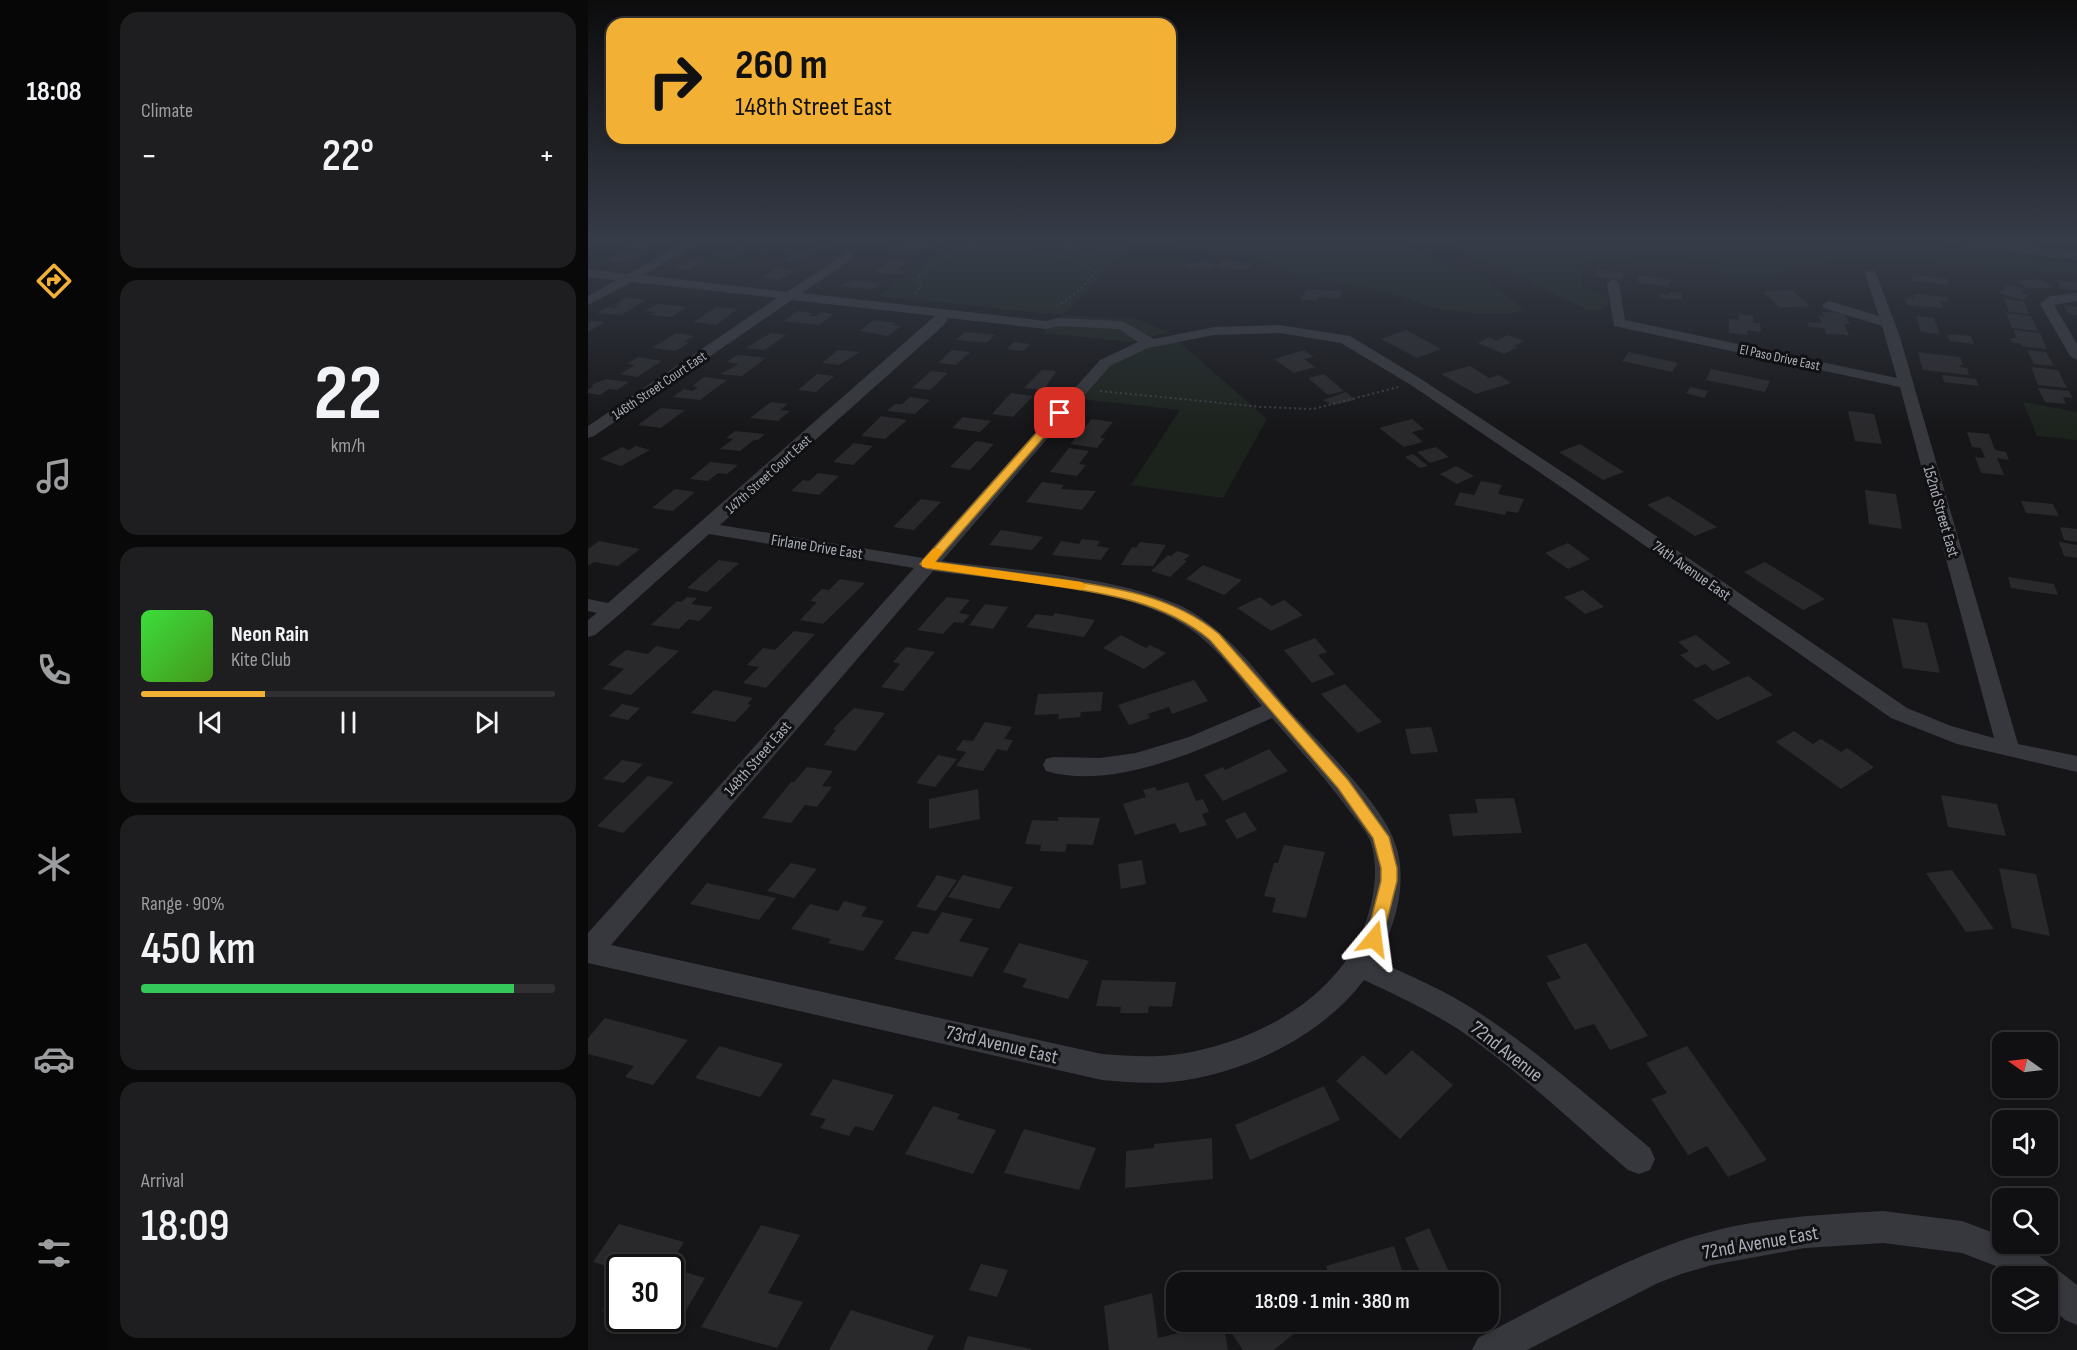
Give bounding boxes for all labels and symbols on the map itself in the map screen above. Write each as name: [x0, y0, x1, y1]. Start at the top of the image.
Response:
street label: El Paso Drive East: [1738, 341, 1822, 374]
street label: 146th Street Court East: [609, 348, 710, 423]
pin: [1034, 387, 1085, 438]
street label: 147th Street Court East: [722, 431, 815, 517]
street label: 152nd Street East: [1918, 464, 1963, 559]
street label: Firlane Drive East: [770, 531, 864, 564]
street label: 74th Avenue East: [1648, 537, 1734, 605]
street label: 148th Street East: [720, 718, 796, 800]
position arrow: [1342, 907, 1406, 971]
street label: 72nd Avenue: [1465, 1016, 1547, 1087]
street label: 73rd Avenue East: [943, 1020, 1060, 1070]
north arrow: [1992, 1032, 2058, 1098]
street label: 72nd Avenue East: [1700, 1221, 1820, 1265]
speed limit sign: 30: [606, 1254, 684, 1332]

